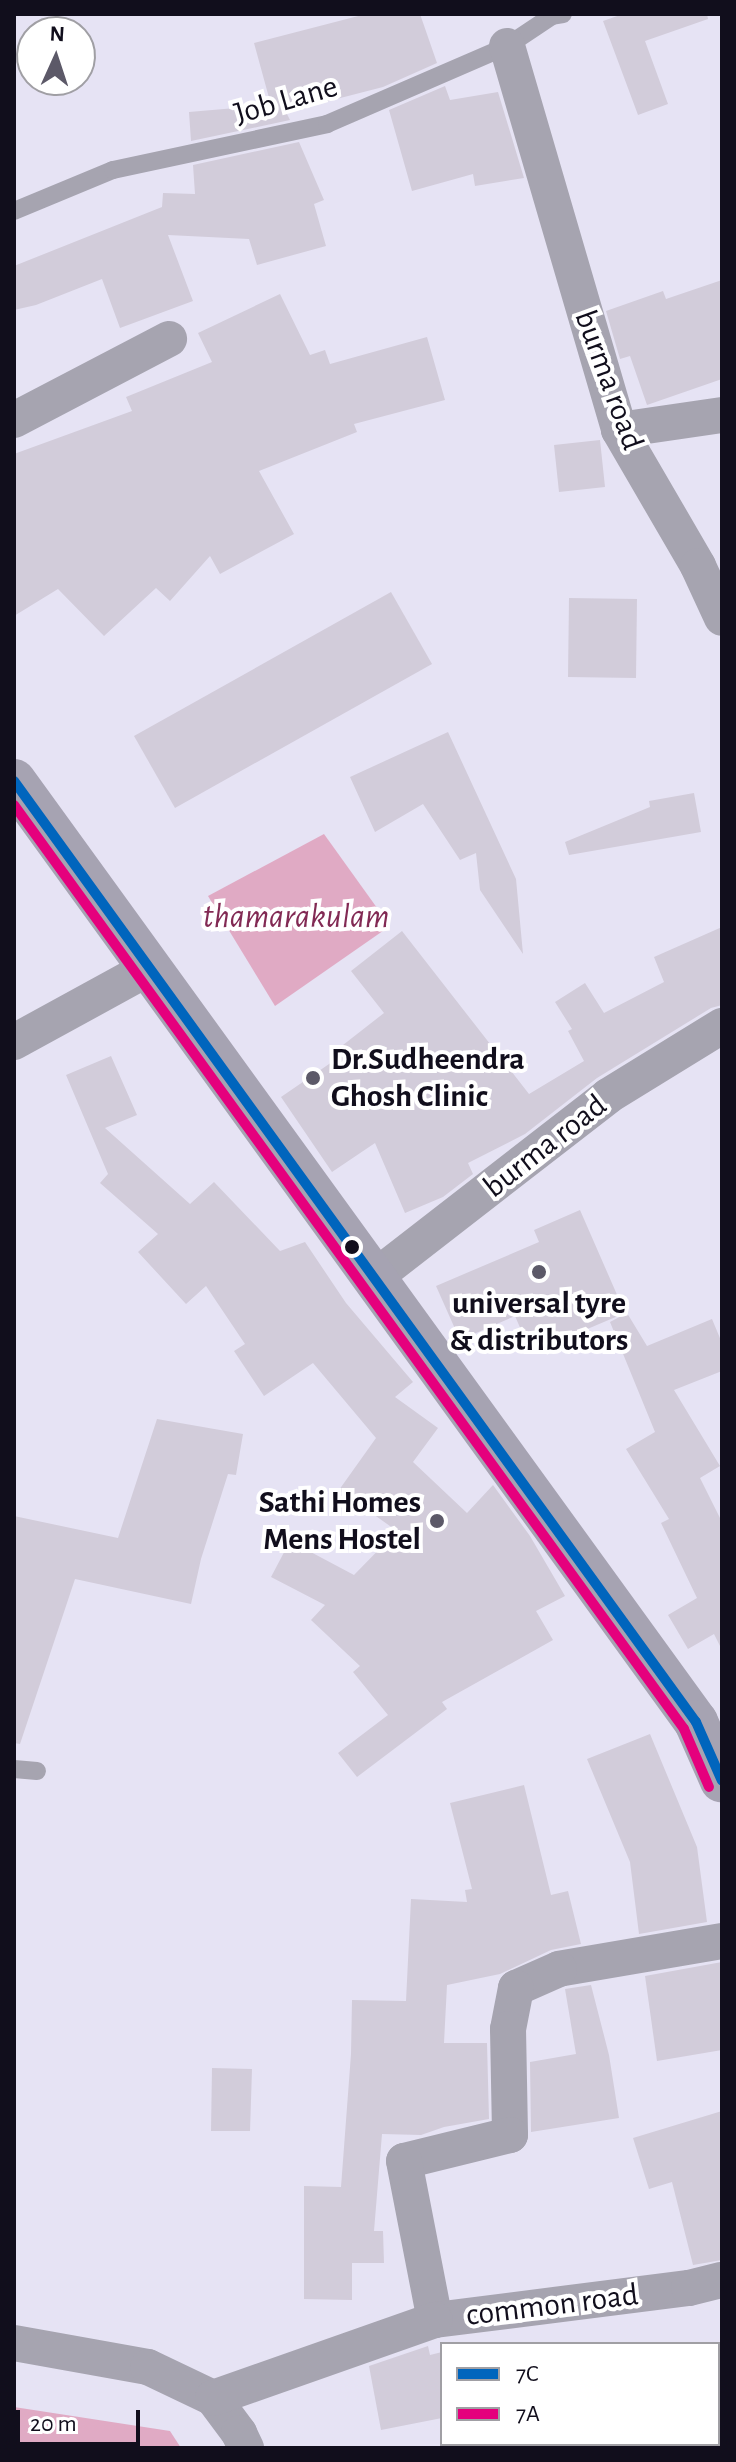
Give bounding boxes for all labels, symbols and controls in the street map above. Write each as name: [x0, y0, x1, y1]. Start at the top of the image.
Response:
north arrow: [16, 16, 96, 96]
text: N: [49, 23, 65, 45]
street label: Job Lane: [230, 67, 342, 133]
street label: burma road: [566, 305, 652, 455]
water label: thamarakulam: [203, 898, 389, 938]
place label: Dr.Sudheendra Ghosh Clinic: [331, 1041, 525, 1116]
marker: Dr.Sudheendra Ghosh Clinic: [302, 1067, 324, 1089]
street label: burma road: [476, 1086, 614, 1206]
unlabelled marker: [344, 1239, 360, 1255]
marker: universal tyre & distributors: [530, 1263, 548, 1281]
place label: universal tyre & distributors: [450, 1285, 628, 1360]
place label: Sathi Homes Mens Hostel: [259, 1484, 421, 1559]
marker: Sathi Homes Mens Hostel: [428, 1512, 446, 1530]
street label: common road: [464, 2275, 640, 2335]
legend: [440, 2342, 720, 2446]
text: 7C: [516, 2362, 539, 2386]
scale bar: [20, 2394, 144, 2444]
text: 7A: [516, 2402, 540, 2426]
text: 20 m: [30, 2412, 77, 2436]

